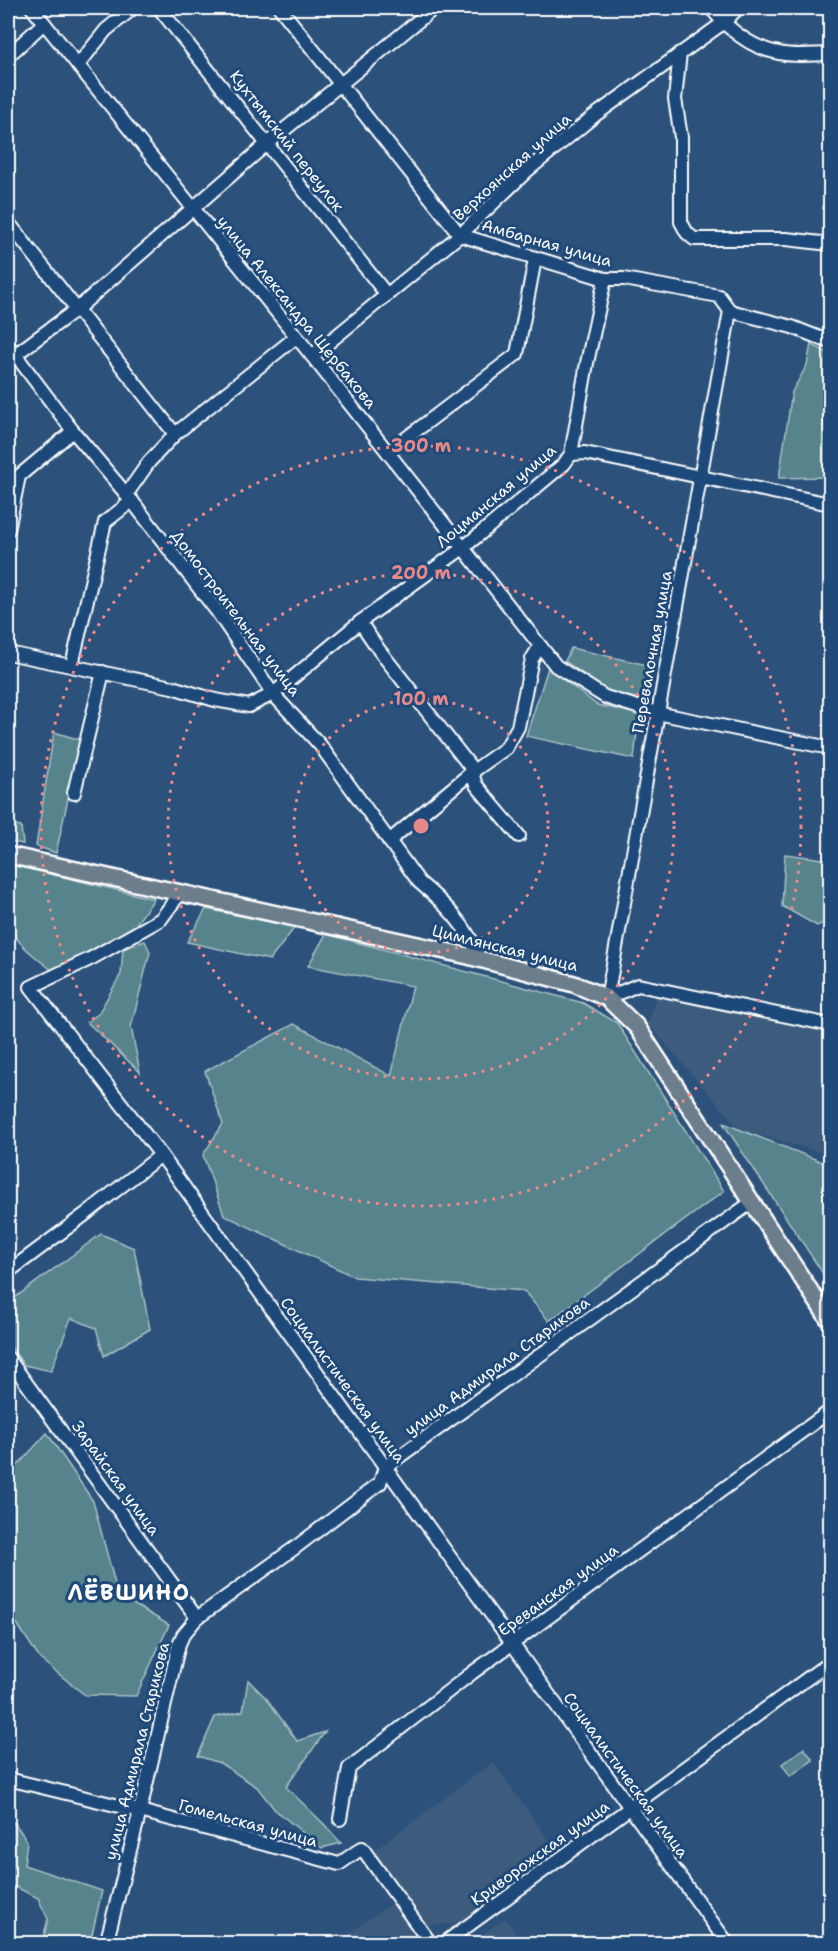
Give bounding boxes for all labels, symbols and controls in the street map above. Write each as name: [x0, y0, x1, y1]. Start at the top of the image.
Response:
street label: Кухтымский переулок: [225, 66, 349, 216]
street label: Верхоянская улица: [449, 108, 575, 226]
street label: улица Александра Щербакова: [212, 211, 382, 413]
street label: Амбарная улица: [479, 214, 615, 272]
text: 300 m: [391, 434, 452, 458]
street label: Лоцманская улица: [432, 440, 560, 552]
street label: Домостроительная улица: [167, 526, 305, 700]
text: 200 m: [391, 561, 452, 585]
street label: Перевалочная улица: [627, 569, 677, 735]
text: 100 m: [393, 687, 449, 711]
centre of rings: [411, 816, 431, 836]
street label: Цимлянская улица: [430, 920, 580, 976]
street label: улица Адмирала Старикова: [400, 1292, 594, 1440]
street label: Социалистическая улица: [276, 1293, 410, 1467]
street label: Зарайская улица: [67, 1416, 165, 1540]
street label: Ереванская улица: [494, 1539, 622, 1641]
district label: ЛЁВШИНО: [68, 1578, 191, 1607]
street label: улица Адмирала Старикова: [100, 1640, 174, 1862]
street label: Социалистическая улица: [559, 1688, 693, 1862]
street label: Гомельская улица: [176, 1794, 320, 1852]
street label: Криворожская улица: [467, 1796, 613, 1910]

